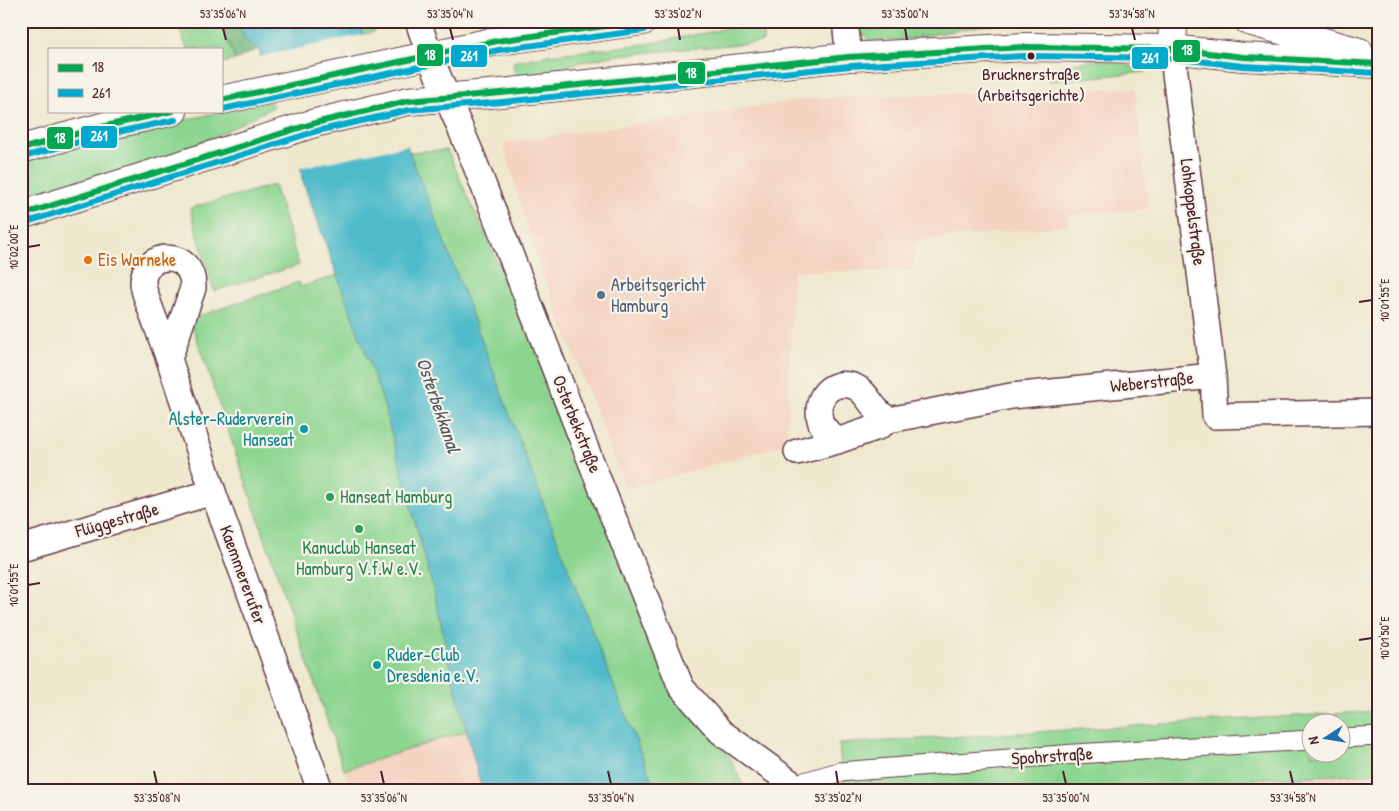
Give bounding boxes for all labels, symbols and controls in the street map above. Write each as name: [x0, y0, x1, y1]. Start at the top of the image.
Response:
text: 53°35'06"N: [200, 5, 246, 22]
text: 53°35'04"N: [427, 5, 473, 22]
text: 53°35'02"N: [655, 5, 701, 22]
text: 53°35'00"N: [882, 5, 928, 22]
text: 53°34'58"N: [1109, 5, 1155, 22]
line badge: 18: [1172, 39, 1201, 63]
text: 18: [1181, 40, 1193, 59]
line badge: 18: [416, 43, 444, 67]
line badge: 261: [450, 44, 488, 68]
text: 18: [424, 45, 436, 64]
text: 261: [460, 46, 478, 65]
line badge: 261: [1131, 46, 1169, 70]
legend: [48, 48, 222, 112]
text: 261: [1141, 48, 1159, 67]
marker: Brucknerstraße (Arbeitsgerichte): [1026, 51, 1036, 61]
text: 18: [92, 56, 104, 77]
line badge: 18: [677, 61, 706, 85]
place label: Brucknerstraße (Arbeitsgerichte): [977, 62, 1085, 106]
text: 18: [685, 63, 697, 82]
text: 261: [92, 82, 110, 103]
line badge: 261: [80, 125, 118, 149]
line badge: 18: [46, 126, 74, 150]
text: 261: [90, 126, 108, 145]
text: 18: [54, 128, 66, 147]
street label: Lohkoppelstraße: [1175, 157, 1212, 267]
text: 10°02'00"E: [5, 224, 22, 270]
place label: Eis Warneke: [98, 247, 176, 272]
marker: Eis Warneke: [82, 254, 94, 266]
place label: Arbeitsgericht Hamburg: [611, 272, 706, 318]
text: 10°01'55"E: [1376, 278, 1393, 322]
marker: Arbeitsgericht Hamburg: [595, 289, 607, 301]
water label: Osterbekkanal: [411, 354, 468, 457]
street label: Weberstraße: [1109, 365, 1195, 398]
street label: Osterbekstraße: [547, 371, 608, 476]
place label: Alster-Ruderverein Hanseat: [169, 406, 295, 452]
marker: Alster-Ruderverein Hanseat: [298, 423, 310, 435]
place label: Hanseat Hamburg: [340, 484, 452, 509]
marker: Hanseat Hamburg: [324, 491, 336, 503]
street label: Flüggestraße: [71, 496, 162, 544]
street label: Kaemmererufer: [214, 522, 273, 628]
marker: Kanuclub Hanseat Hamburg V.f.W e.V.: [353, 523, 365, 535]
place label: Kanuclub Hanseat Hamburg V.f.W e.V.: [296, 535, 422, 581]
text: 10°01'55"E: [5, 563, 22, 607]
text: 10°01'50"E: [1376, 616, 1393, 660]
place label: Ruder-Club Dresdenia e.V.: [387, 642, 479, 688]
marker: Ruder-Club Dresdenia e.V.: [371, 659, 383, 671]
north arrow: [1302, 714, 1352, 764]
text: N: [1303, 735, 1323, 746]
street label: Spohrstraße: [1010, 740, 1093, 771]
text: 53°35'08"N: [134, 789, 180, 806]
text: 53°35'06"N: [361, 789, 407, 806]
text: 53°35'04"N: [588, 789, 634, 806]
text: 53°35'02"N: [815, 789, 861, 806]
text: 53°35'00"N: [1043, 789, 1089, 806]
text: 53°34'58"N: [1270, 789, 1316, 806]

